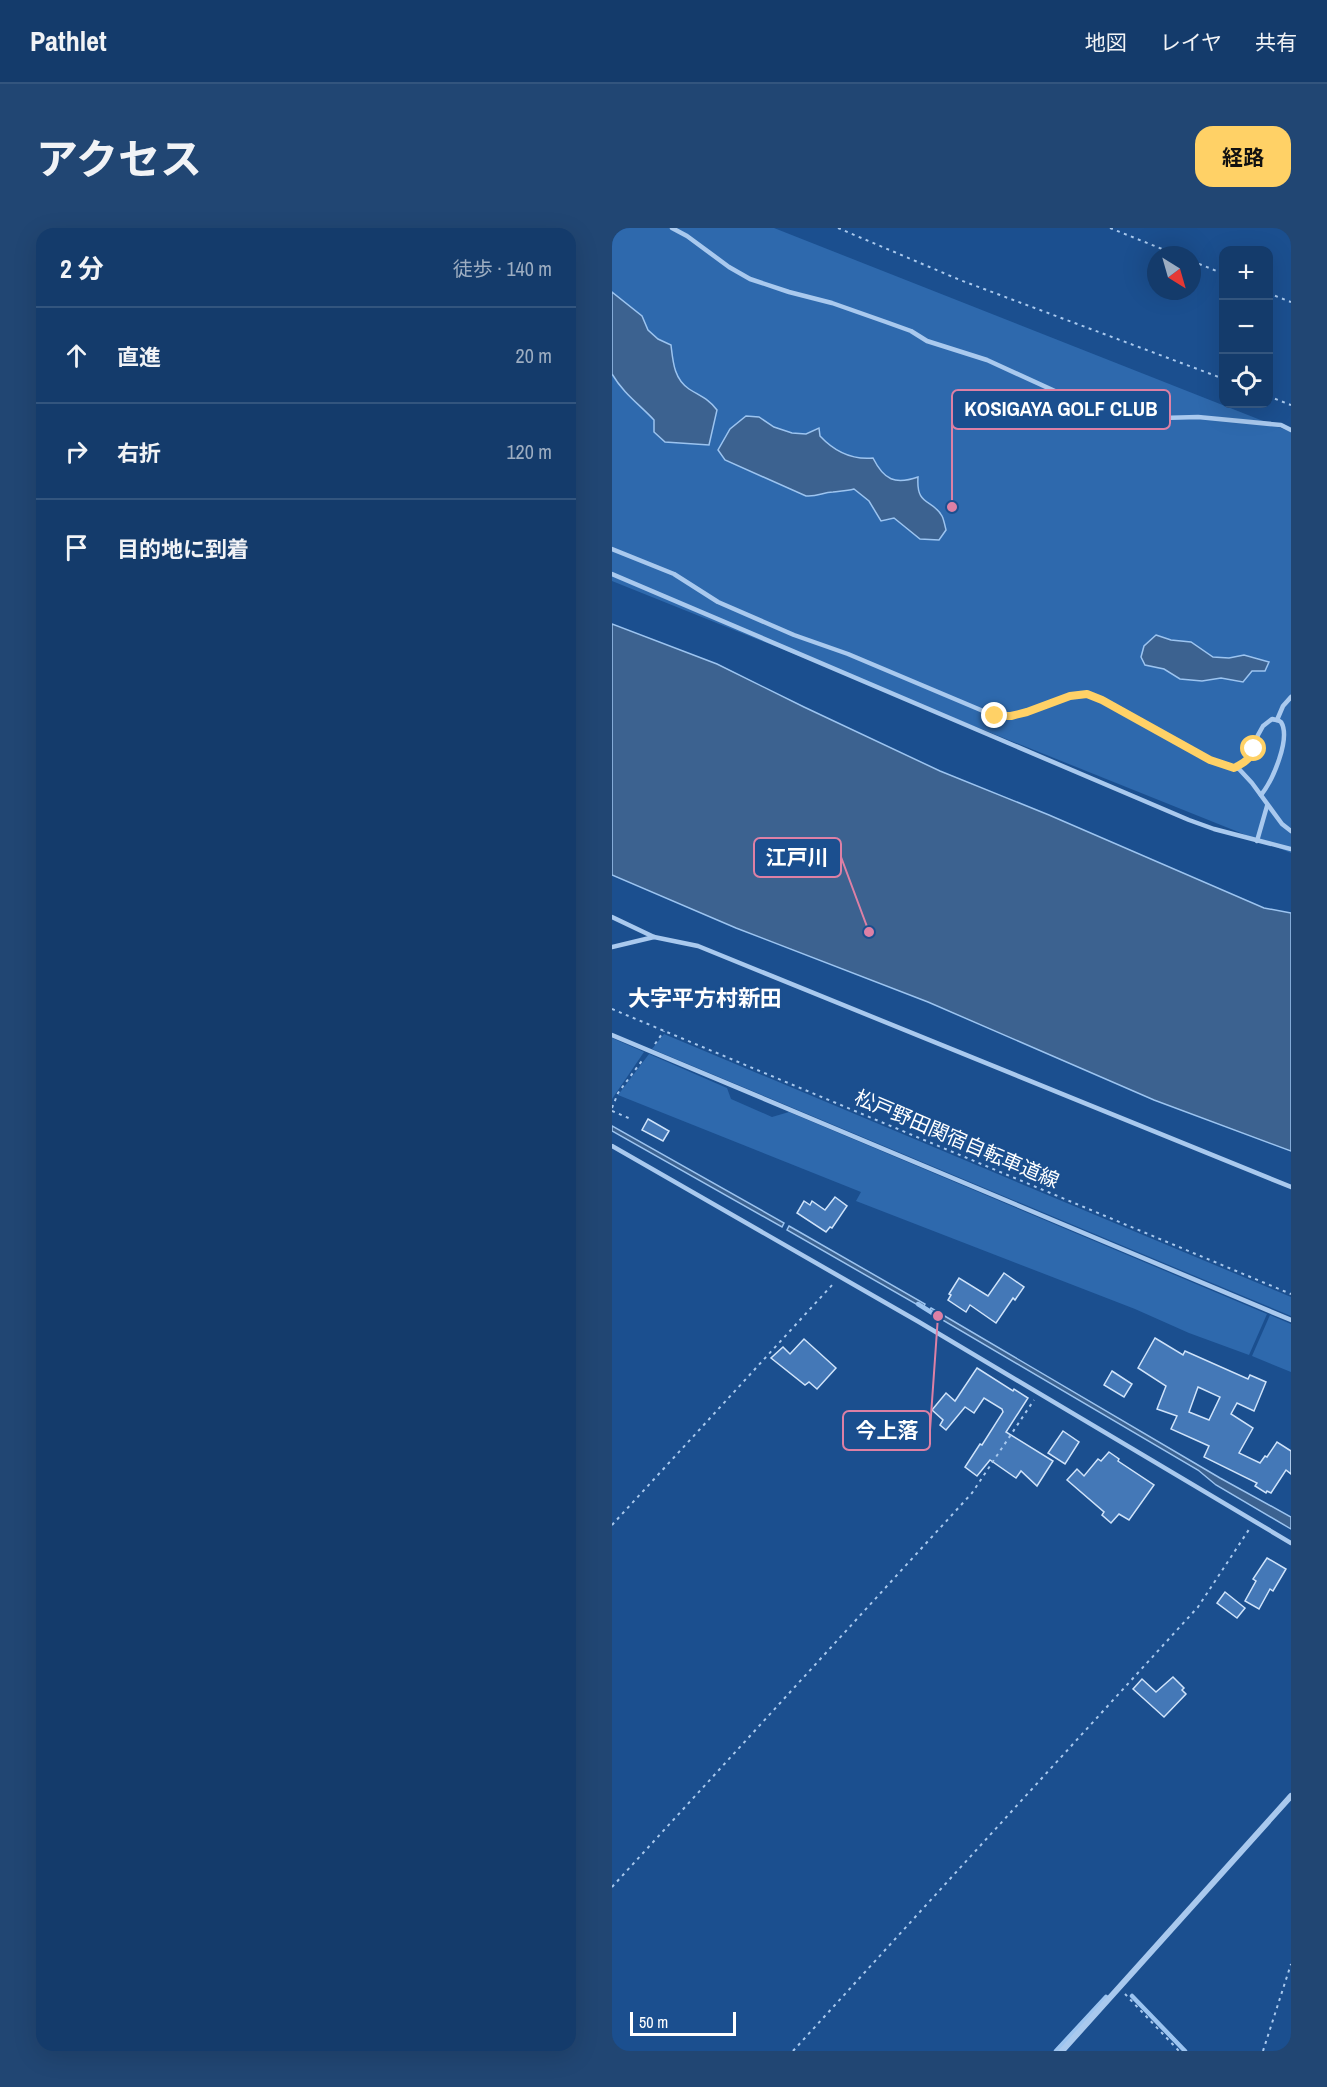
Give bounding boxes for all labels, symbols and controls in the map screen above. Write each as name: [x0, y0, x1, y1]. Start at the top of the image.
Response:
text: Pathlet: [30, 22, 107, 60]
text: 地図: [1085, 28, 1127, 57]
text: レイヤ: [1160, 28, 1222, 57]
text: 共有: [1255, 28, 1297, 57]
button: 経路: [1195, 126, 1291, 187]
text: アクセス: [36, 131, 202, 187]
north arrow: [1147, 246, 1201, 300]
map controls: [1219, 246, 1273, 408]
button: +: [1219, 246, 1273, 300]
text: 2 分: [60, 251, 104, 286]
text: 徒歩 · 140 m: [453, 255, 552, 282]
button: −: [1219, 300, 1273, 354]
icon: ahead: [60, 339, 93, 372]
text: 直進: [117, 342, 161, 372]
text: 20 m: [516, 342, 552, 369]
button: locate: [1219, 354, 1273, 408]
callout: KOSIGAYA GOLF CLUB: [952, 390, 1170, 429]
text: KOSIGAYA GOLF CLUB: [964, 394, 1158, 423]
icon: right: [60, 435, 93, 468]
text: 右折: [117, 438, 161, 468]
text: 120 m: [506, 438, 552, 465]
icon: arrive: [60, 531, 93, 564]
text: 目的地に到着: [117, 534, 249, 564]
route end: [981, 702, 1007, 728]
route start: [1240, 735, 1266, 761]
callout: 江戸川: [754, 838, 841, 877]
text: 江戸川: [766, 843, 829, 872]
district label: 大字平方村新田: [628, 983, 782, 1013]
street label: 松戸野田関宿自転車道線: [851, 1083, 1064, 1194]
callout: 今上落: [843, 1411, 930, 1450]
text: 今上落: [856, 1416, 919, 1445]
scale bar: [630, 2009, 736, 2036]
text: 50 m: [639, 2011, 668, 2033]

